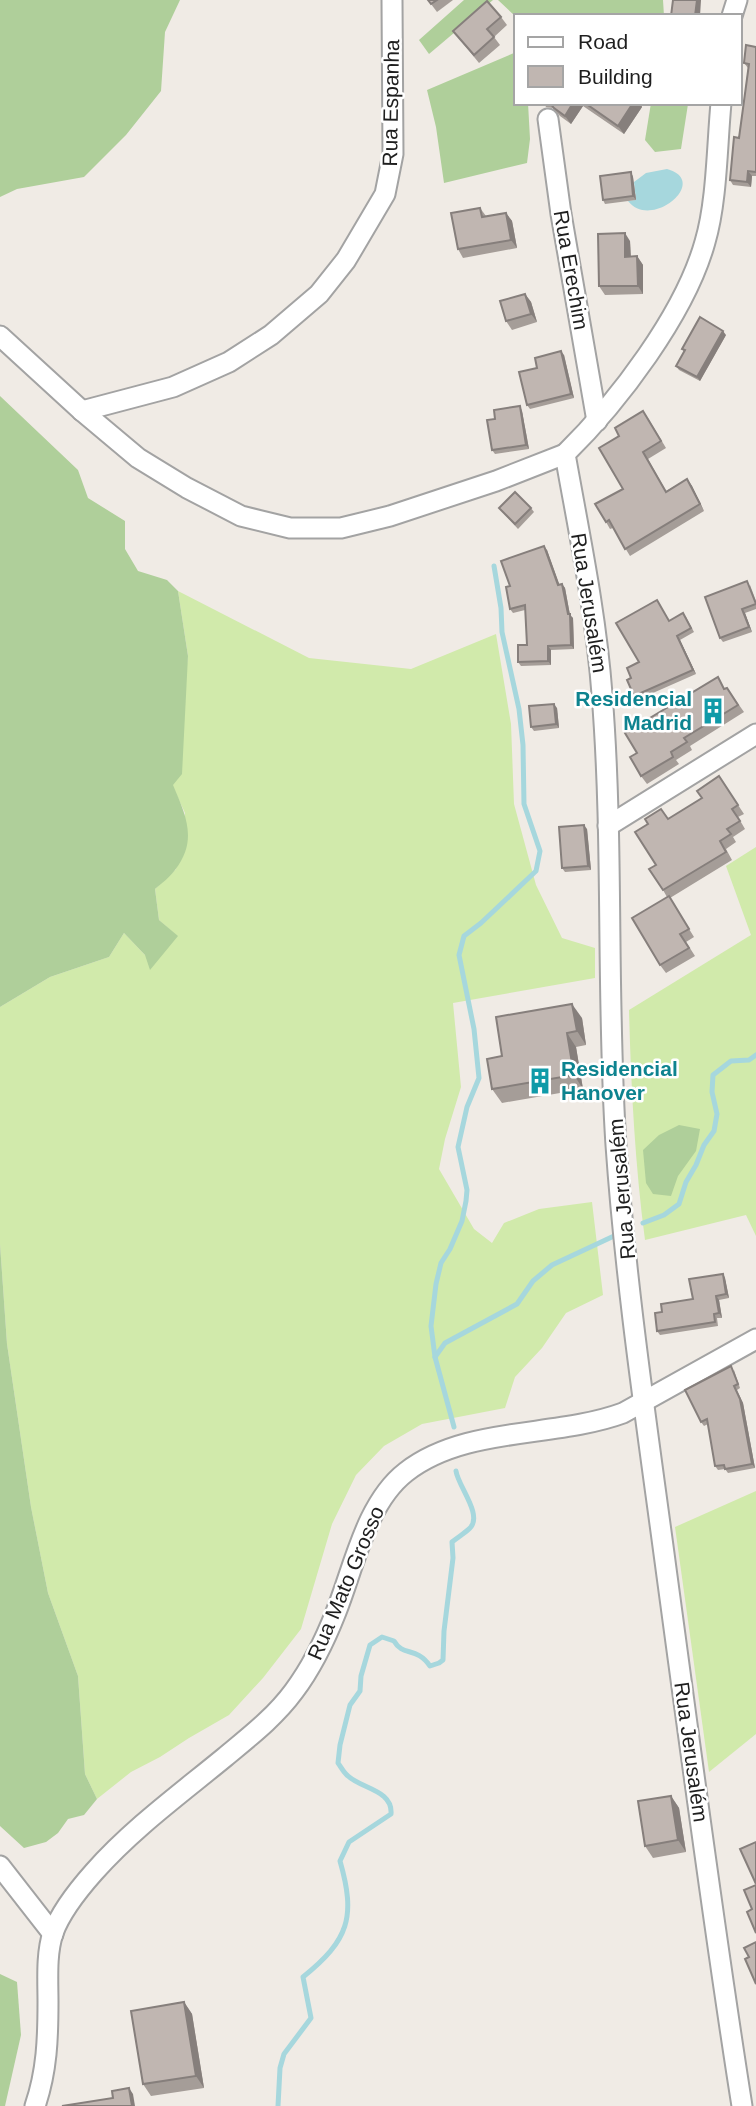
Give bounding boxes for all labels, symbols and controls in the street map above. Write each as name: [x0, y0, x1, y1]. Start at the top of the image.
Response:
legend: [514, 14, 742, 105]
text: Road: [578, 30, 628, 53]
street label: Rua Espanha: [378, 39, 403, 167]
text: Building: [578, 65, 653, 88]
street label: Rua Erechim: [550, 208, 593, 332]
street label: Rua Jerusalém: [567, 531, 612, 674]
place label: Residencial Madrid: [575, 687, 692, 734]
building icon: Residencial Madrid: [698, 696, 728, 726]
place label: Residencial Hanover: [561, 1057, 678, 1104]
building icon: Residencial Hanover: [525, 1066, 555, 1096]
street label: Rua Jerusalém: [604, 1118, 639, 1260]
street label: Rua Mato Grosso: [303, 1503, 388, 1663]
street label: Rua Jerusalém: [670, 1680, 713, 1823]

